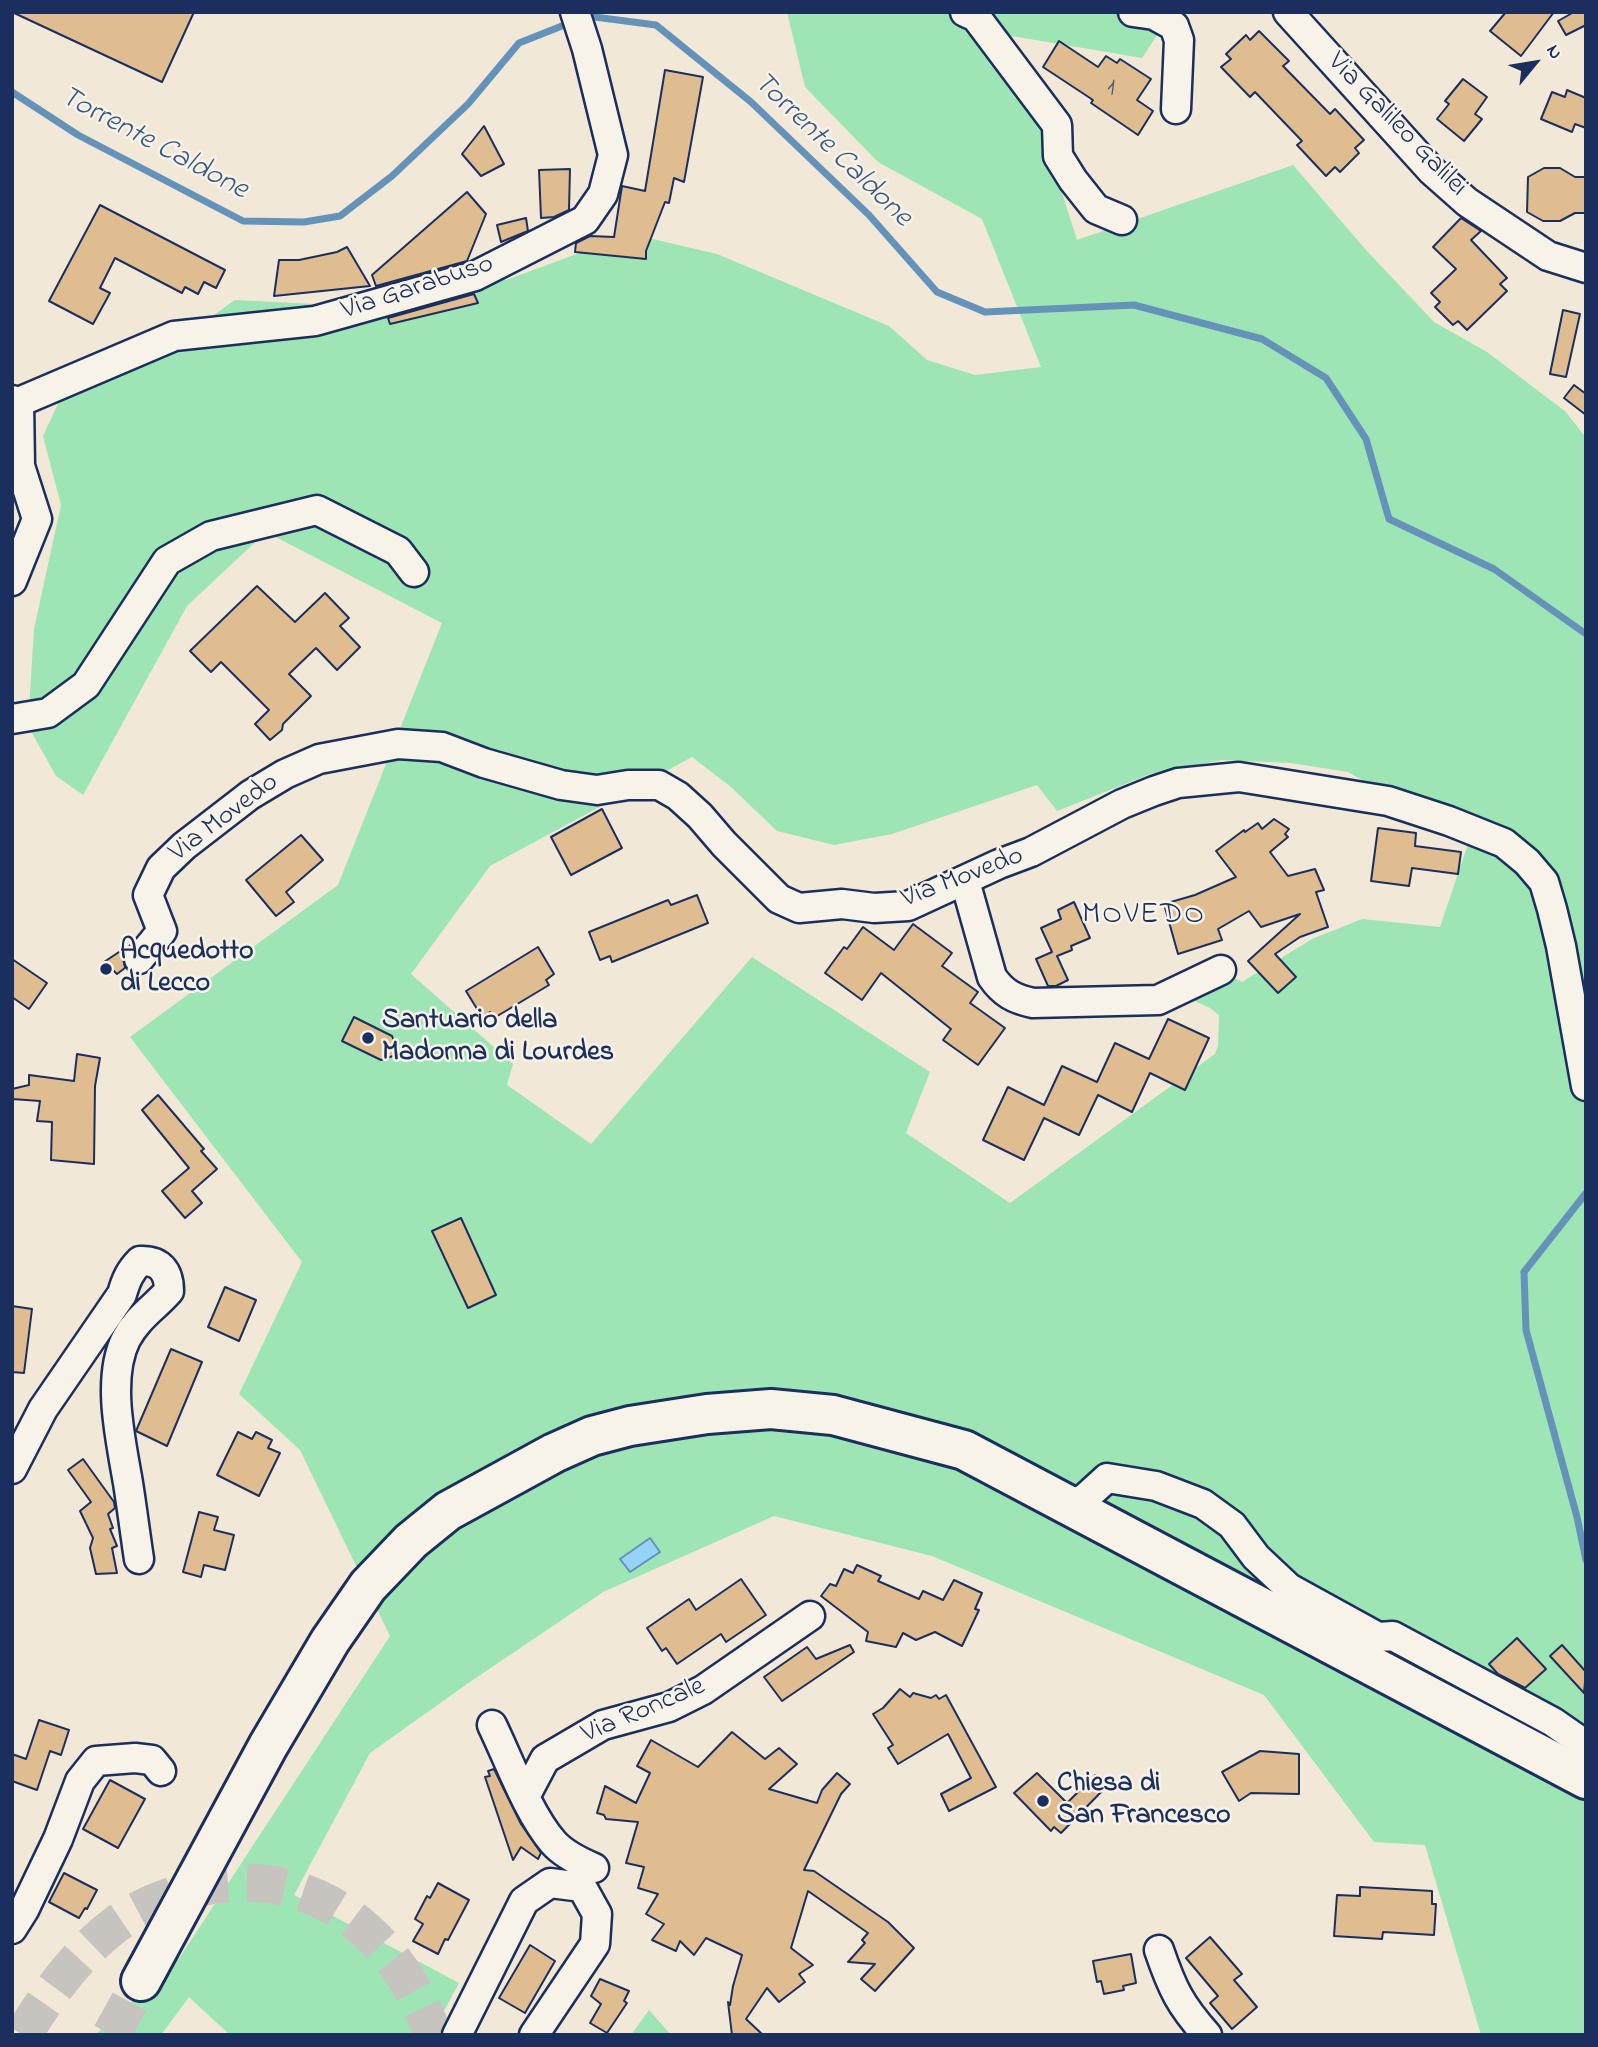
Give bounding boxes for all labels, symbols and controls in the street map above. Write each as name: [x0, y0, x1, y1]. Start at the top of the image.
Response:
north arrow: [1500, 28, 1570, 98]
text: N: [1539, 40, 1569, 65]
street label: Via Galileo Galilei: [1319, 47, 1473, 205]
water label: Torrente Caldone: [744, 66, 918, 236]
house number: 1: [1107, 76, 1115, 104]
water label: Torrente Caldone: [53, 80, 253, 210]
street label: Via Garabuso: [338, 249, 498, 329]
street label: Via Movedo: [164, 767, 286, 871]
street label: Via Movedo: [897, 840, 1029, 918]
district label: MOVEDO: [1083, 899, 1205, 935]
place label: Acquedotto di Lecco: [120, 936, 253, 1002]
marker: Acquedotto di Lecco: [98, 961, 114, 977]
place label: Santuario della Madonna di Lourdes: [382, 1005, 614, 1071]
marker: Santuario della Madonna di Lourdes: [360, 1030, 376, 1046]
street label: Via Roncale: [577, 1671, 711, 1753]
place label: Chiesa di San Francesco: [1057, 1768, 1231, 1834]
marker: Chiesa di San Francesco: [1035, 1793, 1051, 1809]

